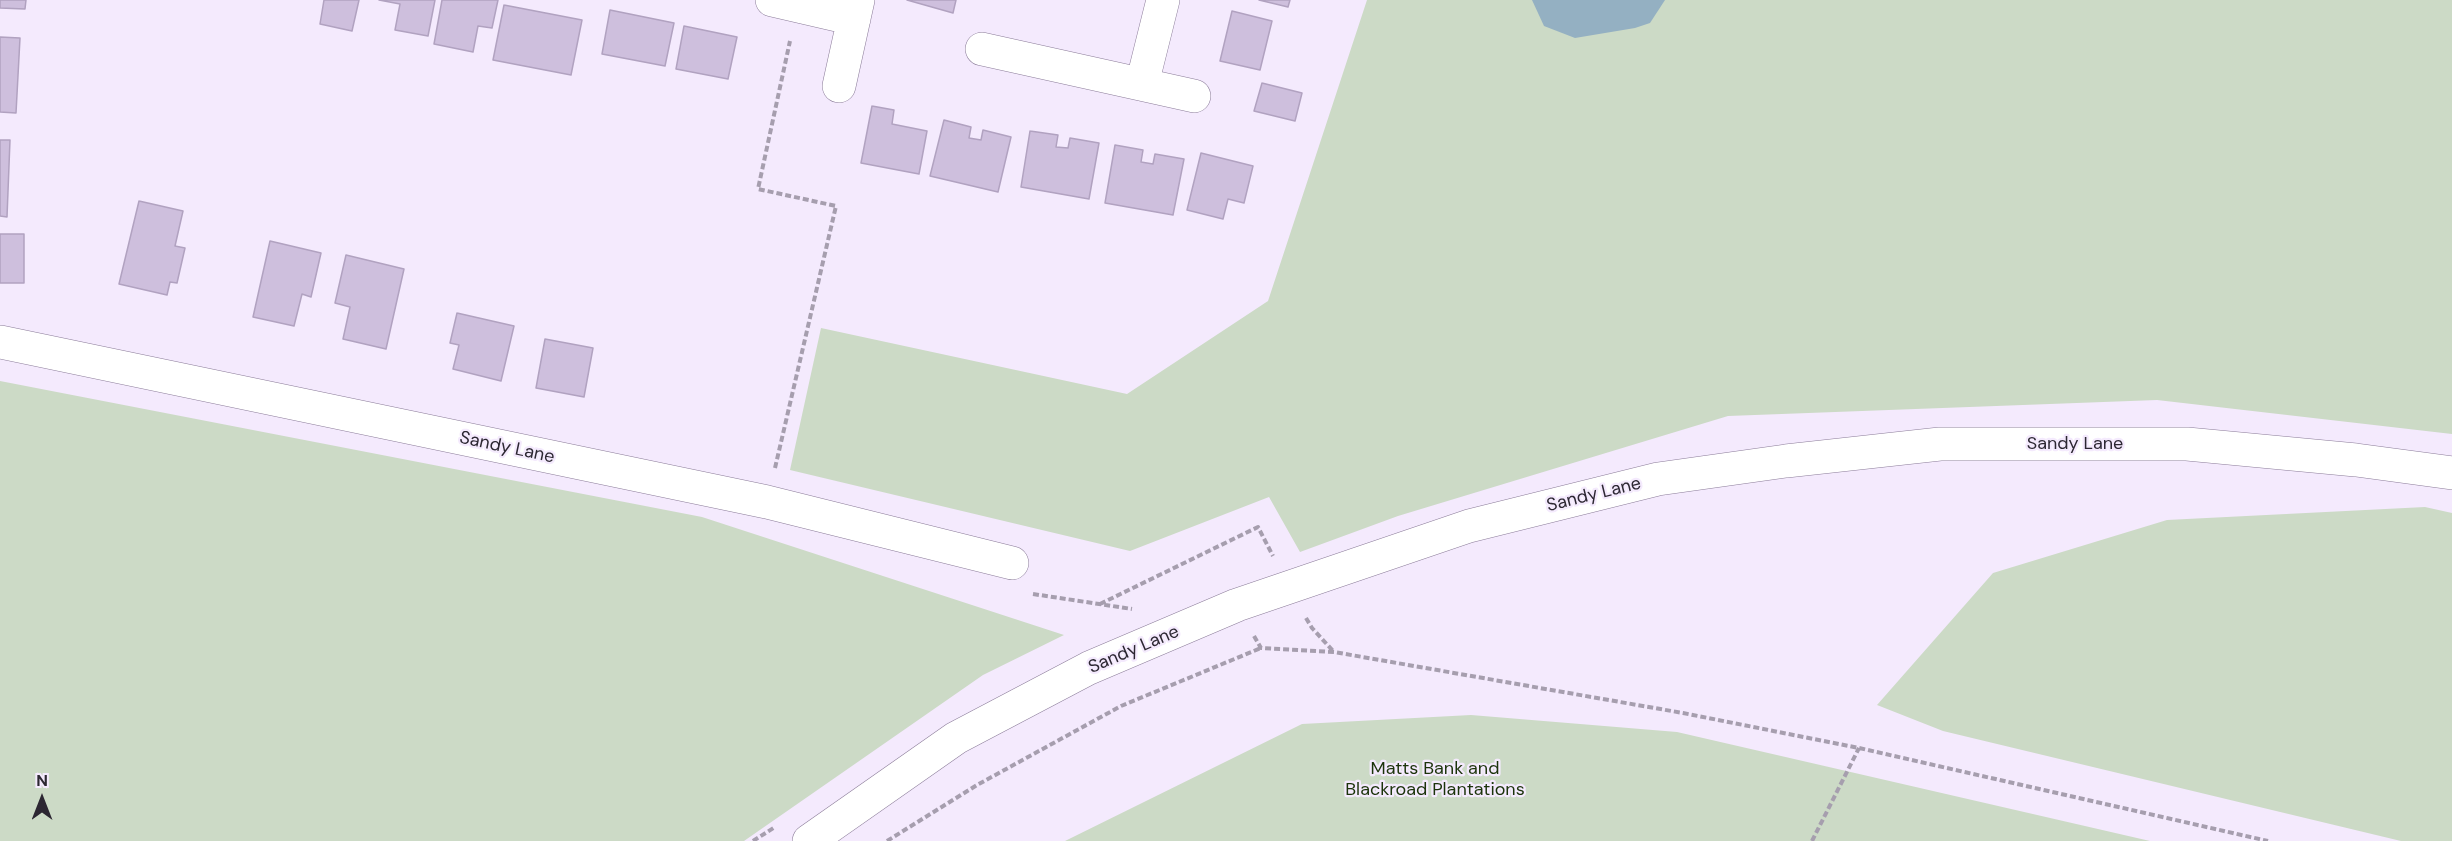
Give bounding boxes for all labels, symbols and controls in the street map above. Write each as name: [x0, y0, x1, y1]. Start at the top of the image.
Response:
street label: Sandy Lane: [458, 427, 556, 469]
street label: Sandy Lane: [2027, 433, 2123, 455]
street label: Sandy Lane: [1545, 473, 1643, 517]
street label: Sandy Lane: [1085, 621, 1183, 679]
park label: Matts Bank and Blackroad Plantations: [1345, 758, 1525, 800]
north arrow: [12, 769, 72, 829]
text: N: [36, 770, 48, 791]

